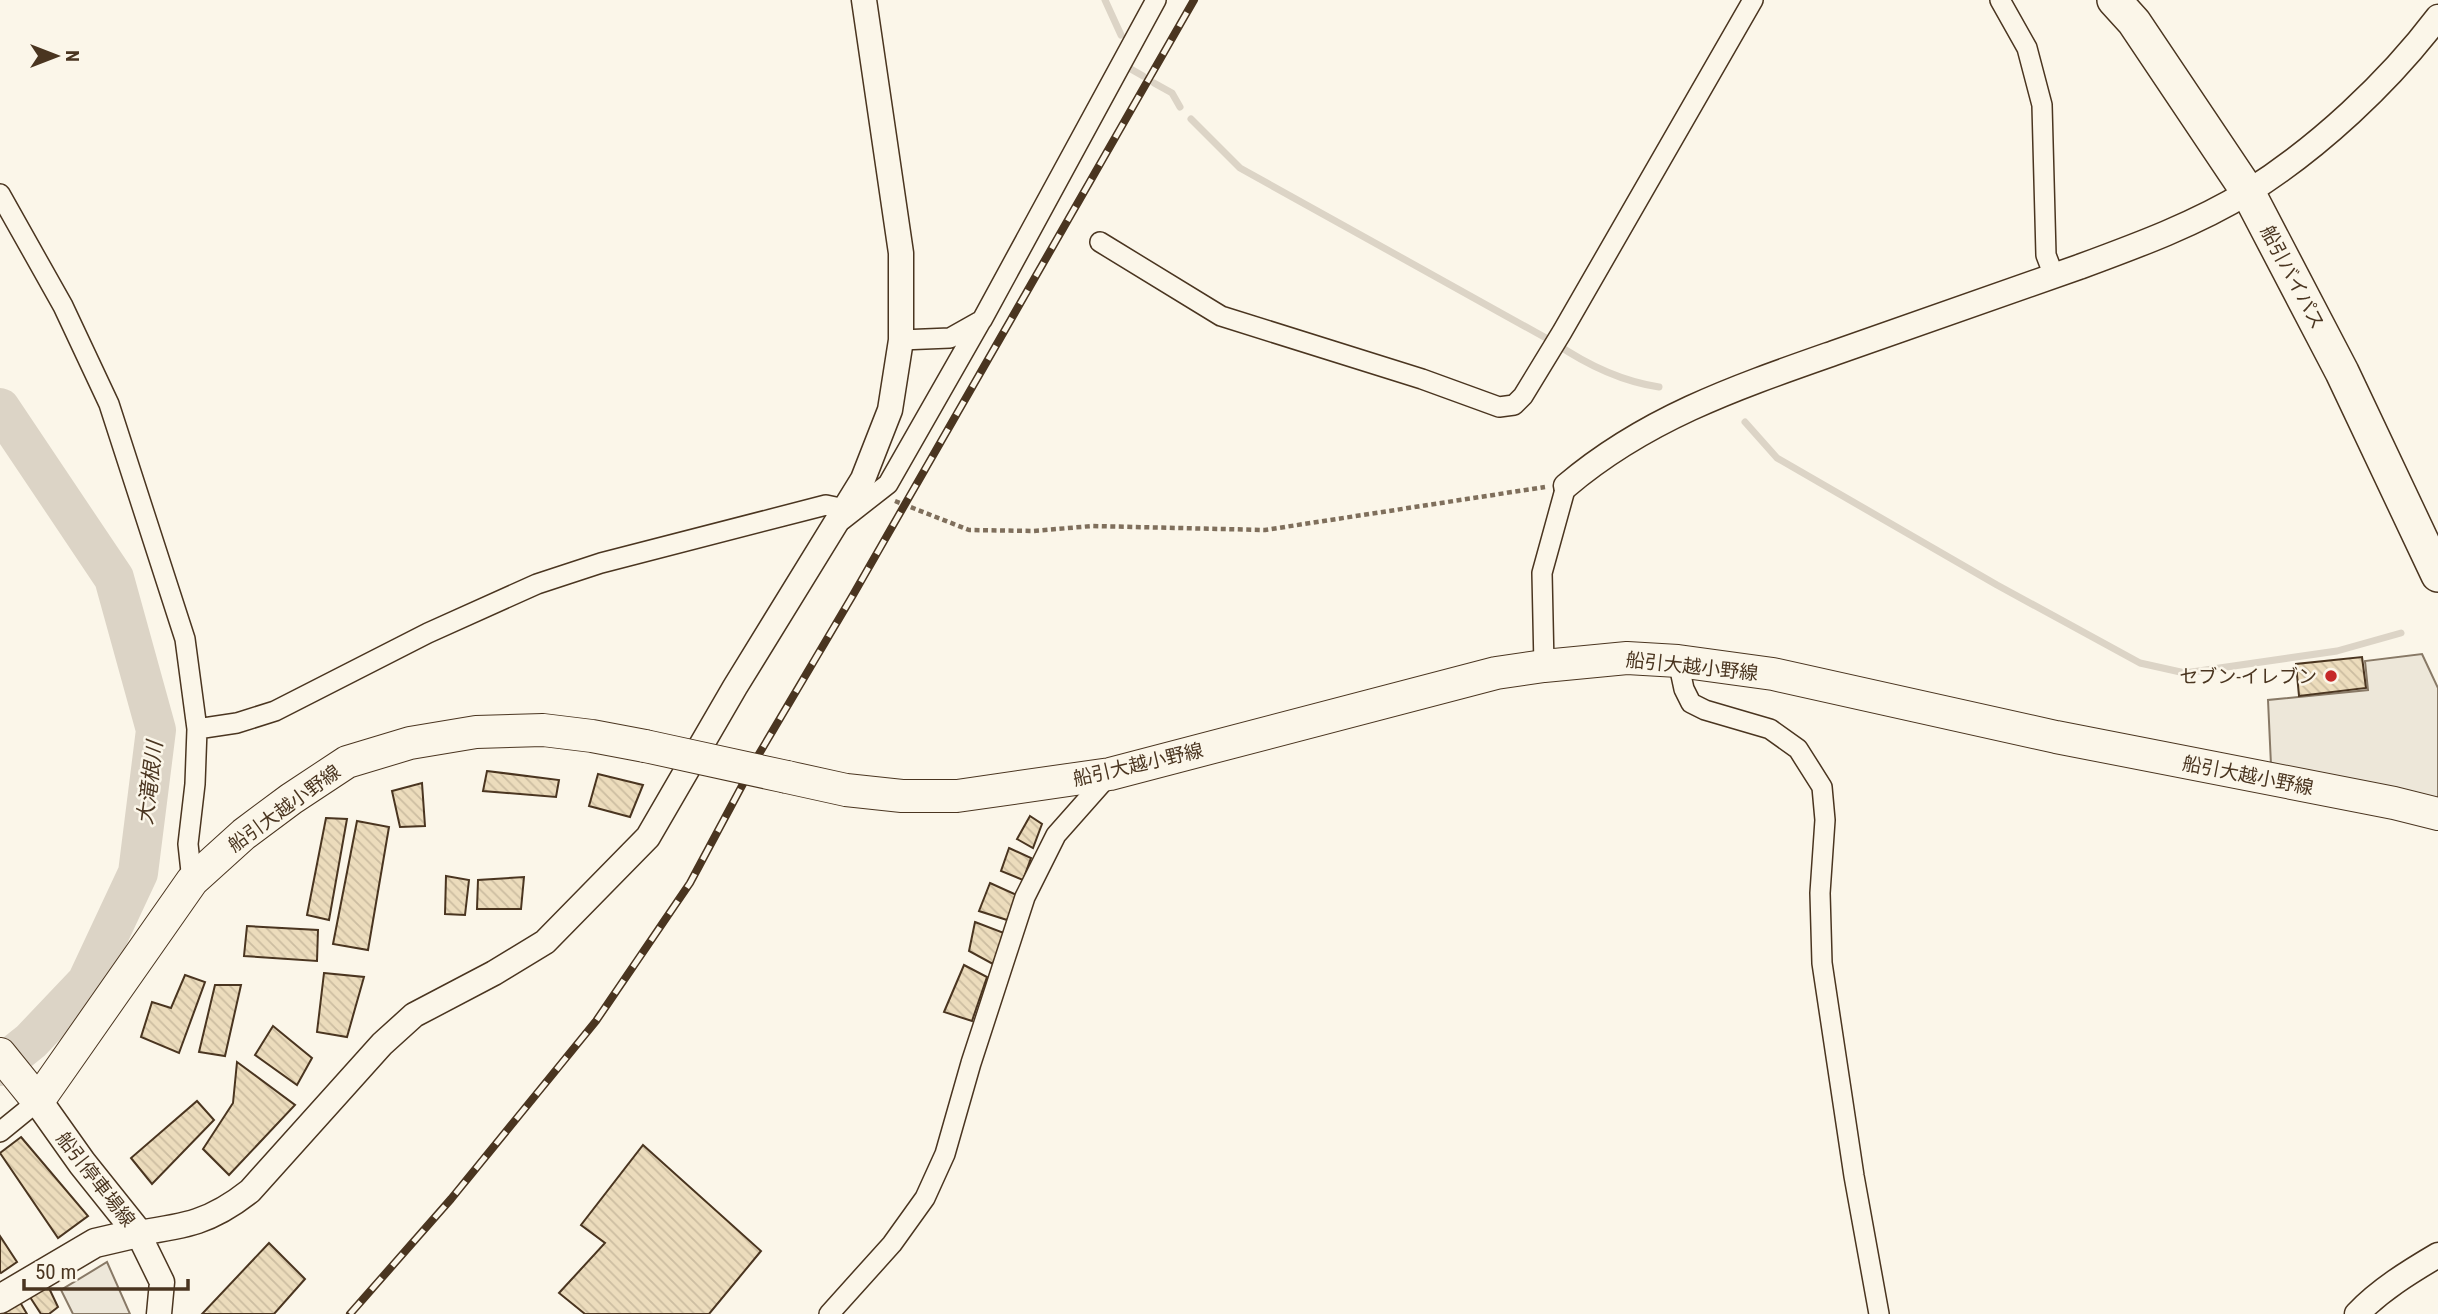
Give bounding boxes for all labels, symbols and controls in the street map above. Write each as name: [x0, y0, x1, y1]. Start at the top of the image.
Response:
north arrow: [21, 21, 91, 91]
text: N: [61, 50, 84, 62]
street label: 船引バイパス: [2256, 222, 2329, 333]
street label: 船引大越小野線: [1625, 648, 1759, 685]
place label: セブン-イレブン: [2179, 665, 2317, 688]
marker: セブン-イレブン: [2323, 668, 2339, 684]
water label: 大滝根川: [133, 738, 167, 826]
street label: 船引大越小野線: [1071, 738, 1206, 791]
street label: 船引大越小野線: [2180, 752, 2315, 799]
street label: 船引大越小野線: [224, 760, 345, 857]
street label: 船引停車場線: [51, 1127, 140, 1231]
scale bar: [24, 1248, 189, 1292]
text: 50 m: [35, 1260, 76, 1284]

